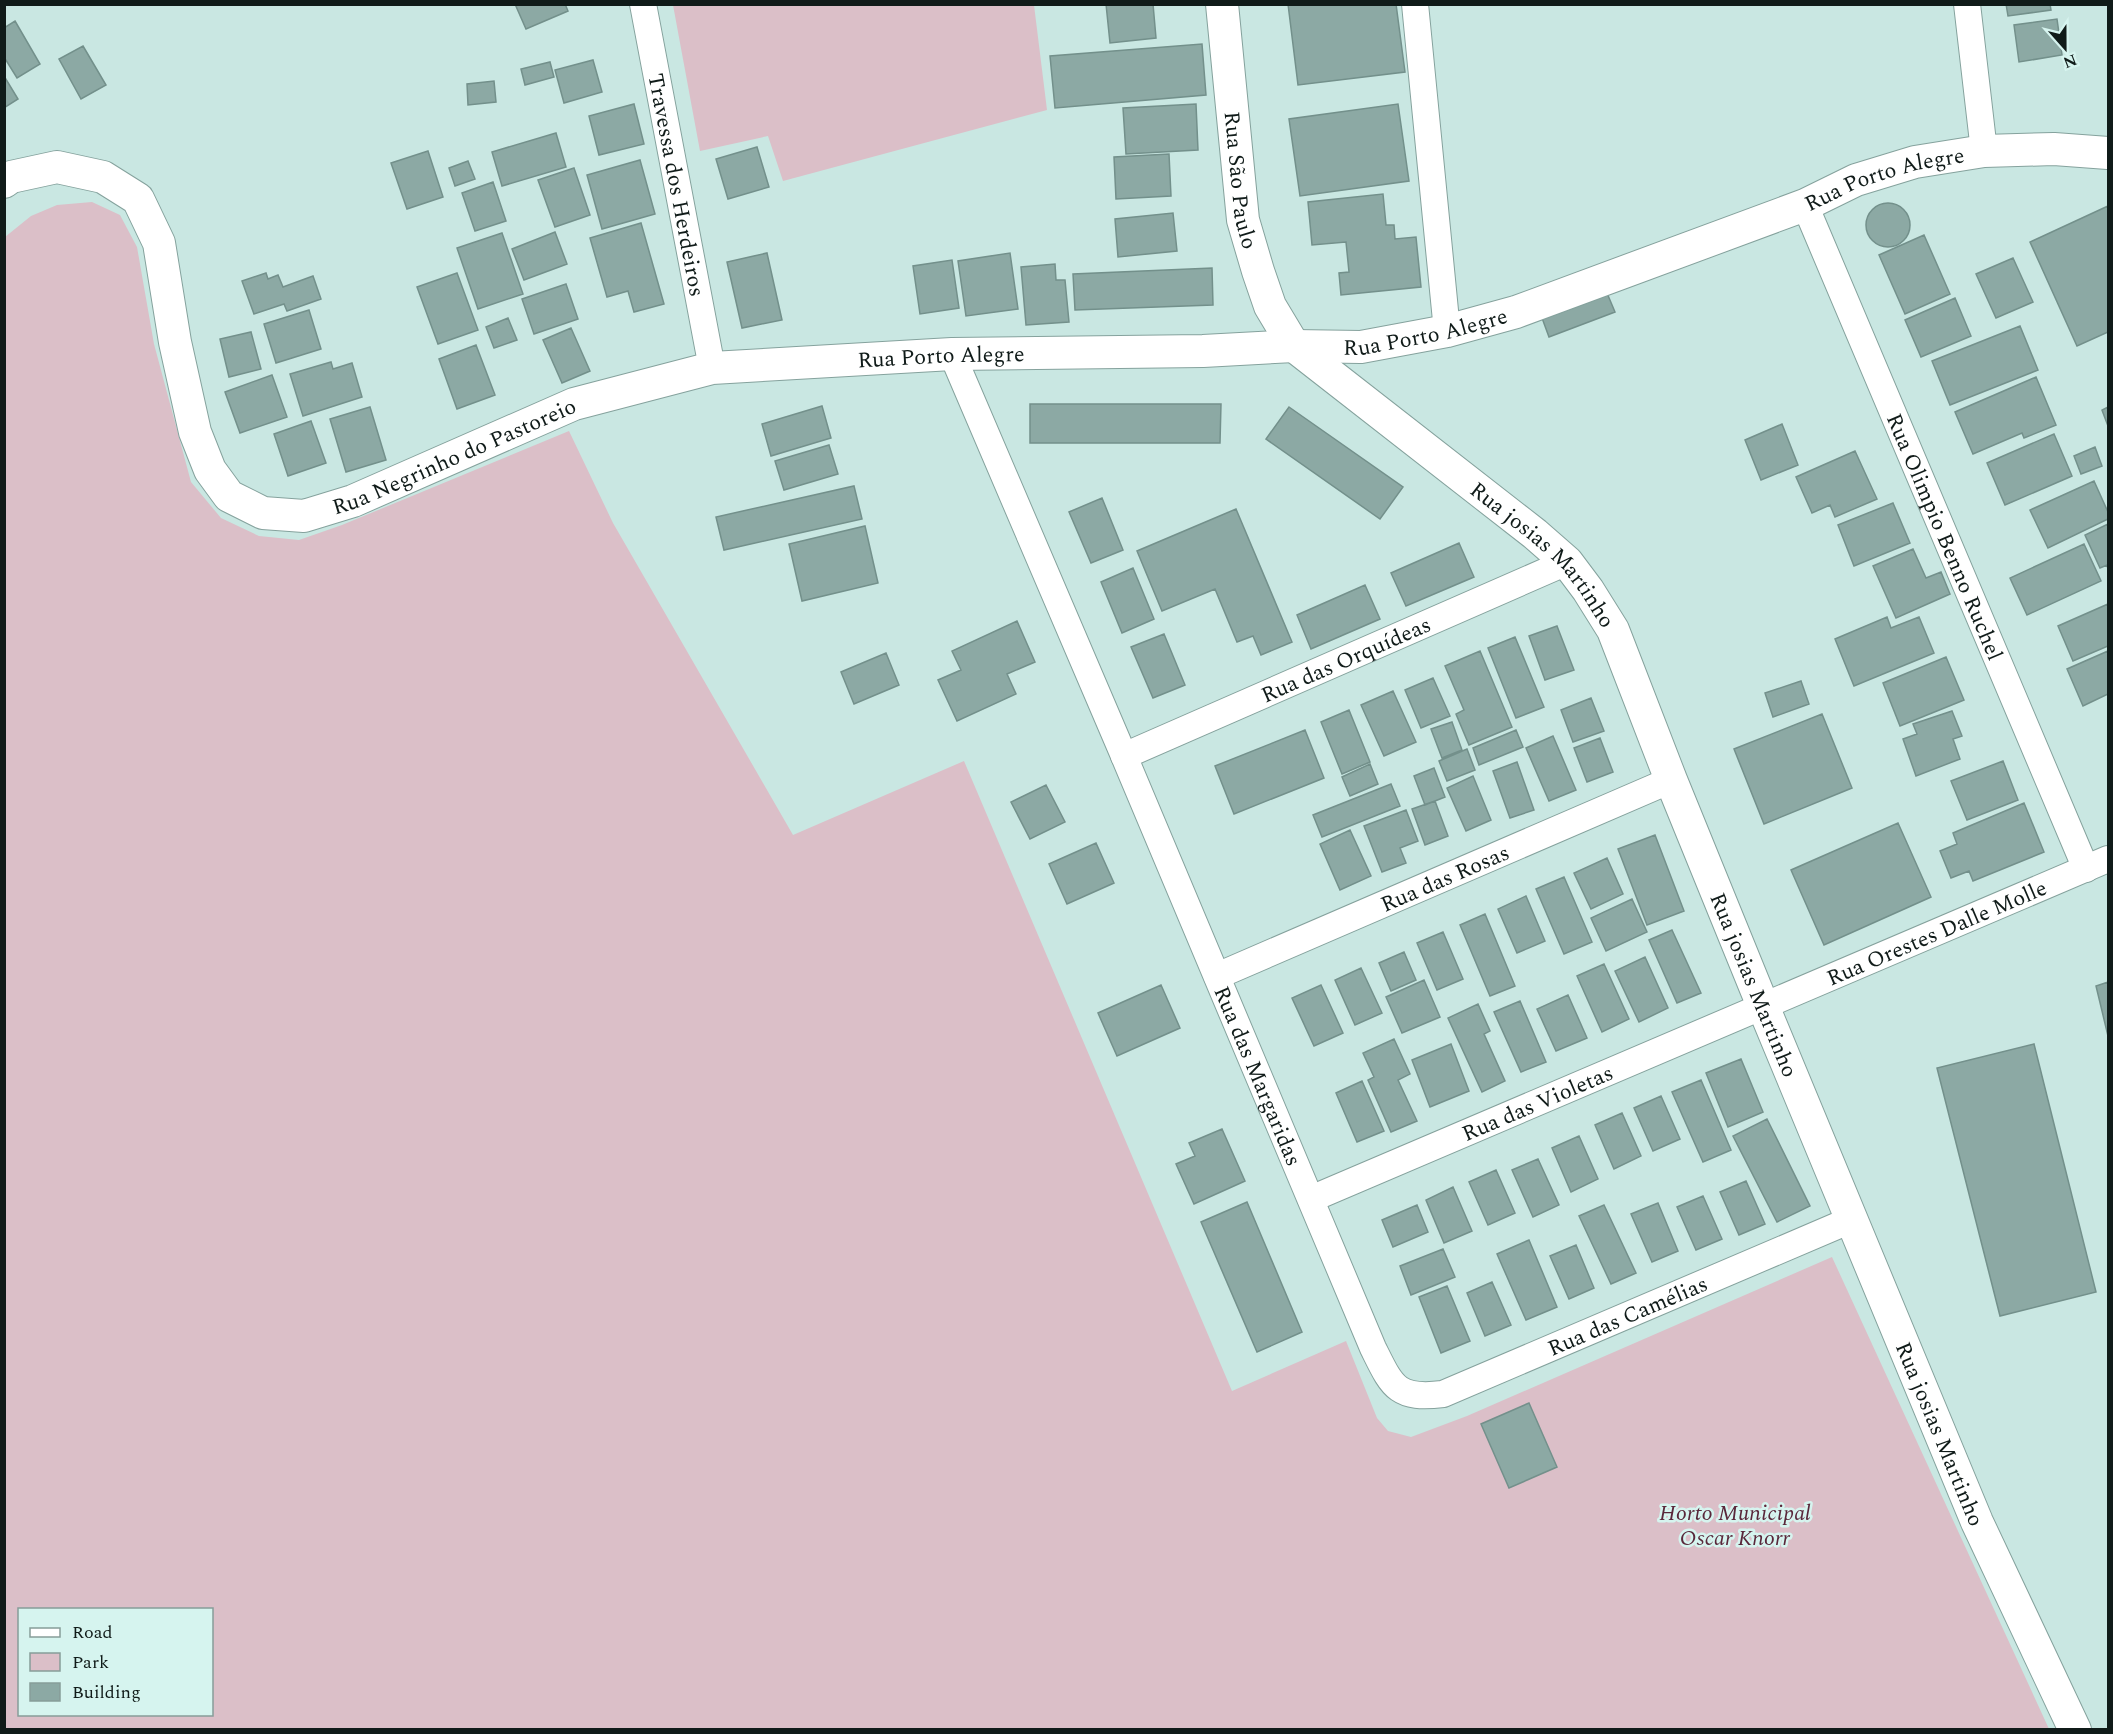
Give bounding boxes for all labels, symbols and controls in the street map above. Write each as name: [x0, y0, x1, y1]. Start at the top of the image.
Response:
north arrow: [2035, 18, 2095, 78]
text: N: [2060, 48, 2080, 75]
street label: Travessa dos Herdeiros: [638, 71, 713, 299]
street label: Rua São Paulo: [1215, 110, 1266, 253]
street label: Rua Porto Alegre: [1799, 139, 1967, 221]
street label: Rua Porto Alegre: [1343, 300, 1511, 365]
street label: Rua Porto Alegre: [857, 338, 1025, 377]
street label: Rua Negrinho do Pastoreio: [328, 390, 582, 524]
street label: Rua Olimpio Benno Ruchel: [1877, 408, 2011, 666]
street label: Rua josias Martinho: [1462, 474, 1623, 635]
street label: Rua das Orquídeas: [1256, 609, 1437, 712]
street label: Rua das Rosas: [1376, 837, 1515, 921]
street label: Rua Orestes Dalle Molle: [1822, 872, 2052, 995]
street label: Rua josias Martinho: [1701, 888, 1806, 1083]
street label: Rua das Margaridas: [1204, 981, 1310, 1171]
street label: Rua das Violetas: [1457, 1057, 1619, 1151]
street label: Rua das Camélias: [1543, 1268, 1713, 1365]
street label: Rua josias Martinho: [1886, 1337, 1992, 1532]
park label: Horto Municipal Oscar Knorr: [1659, 1497, 1811, 1555]
legend: [18, 1608, 213, 1716]
text: Road: [72, 1619, 113, 1646]
text: Park: [72, 1649, 109, 1676]
text: Building: [72, 1679, 141, 1706]

